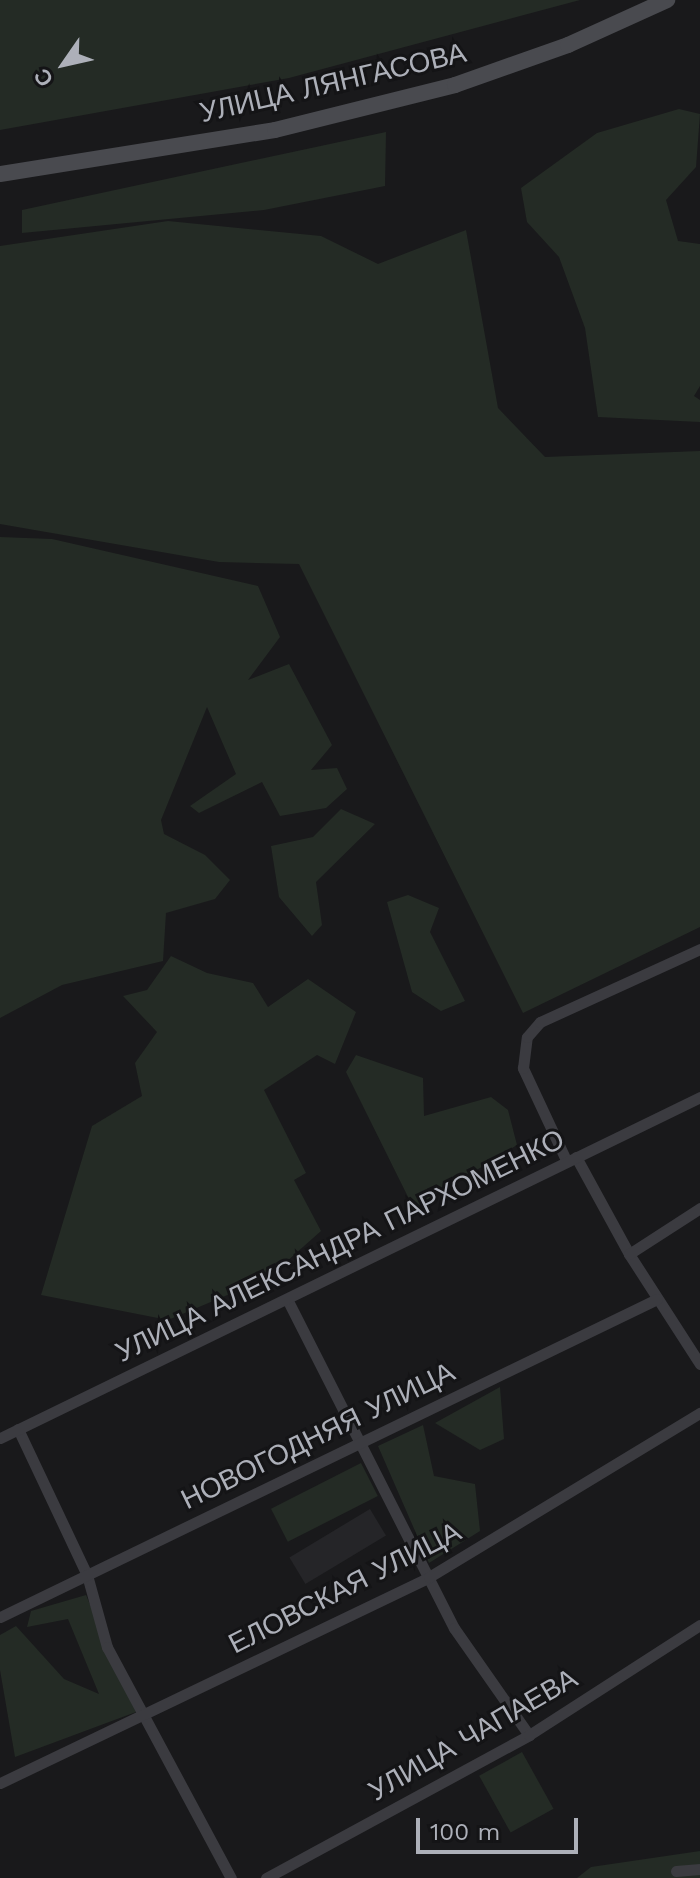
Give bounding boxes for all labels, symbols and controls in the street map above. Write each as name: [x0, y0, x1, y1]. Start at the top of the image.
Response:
north arrow: [24, 24, 104, 104]
street label: УЛИЦА ЛЯНГАСОВА: [197, 36, 469, 130]
text: С: [29, 64, 58, 91]
street label: УЛИЦА АЛЕКСАНДРА ПАРХОМЕНКО: [110, 1122, 570, 1370]
street label: НОВОГОДНЯЯ УЛИЦА: [176, 1355, 460, 1517]
street label: ЕЛОВСКАЯ УЛИЦА: [223, 1515, 467, 1661]
street label: УЛИЦА ЧАПАЕВА: [363, 1662, 583, 1808]
scale bar: [420, 1802, 582, 1852]
text: 100 m: [430, 1818, 500, 1846]

